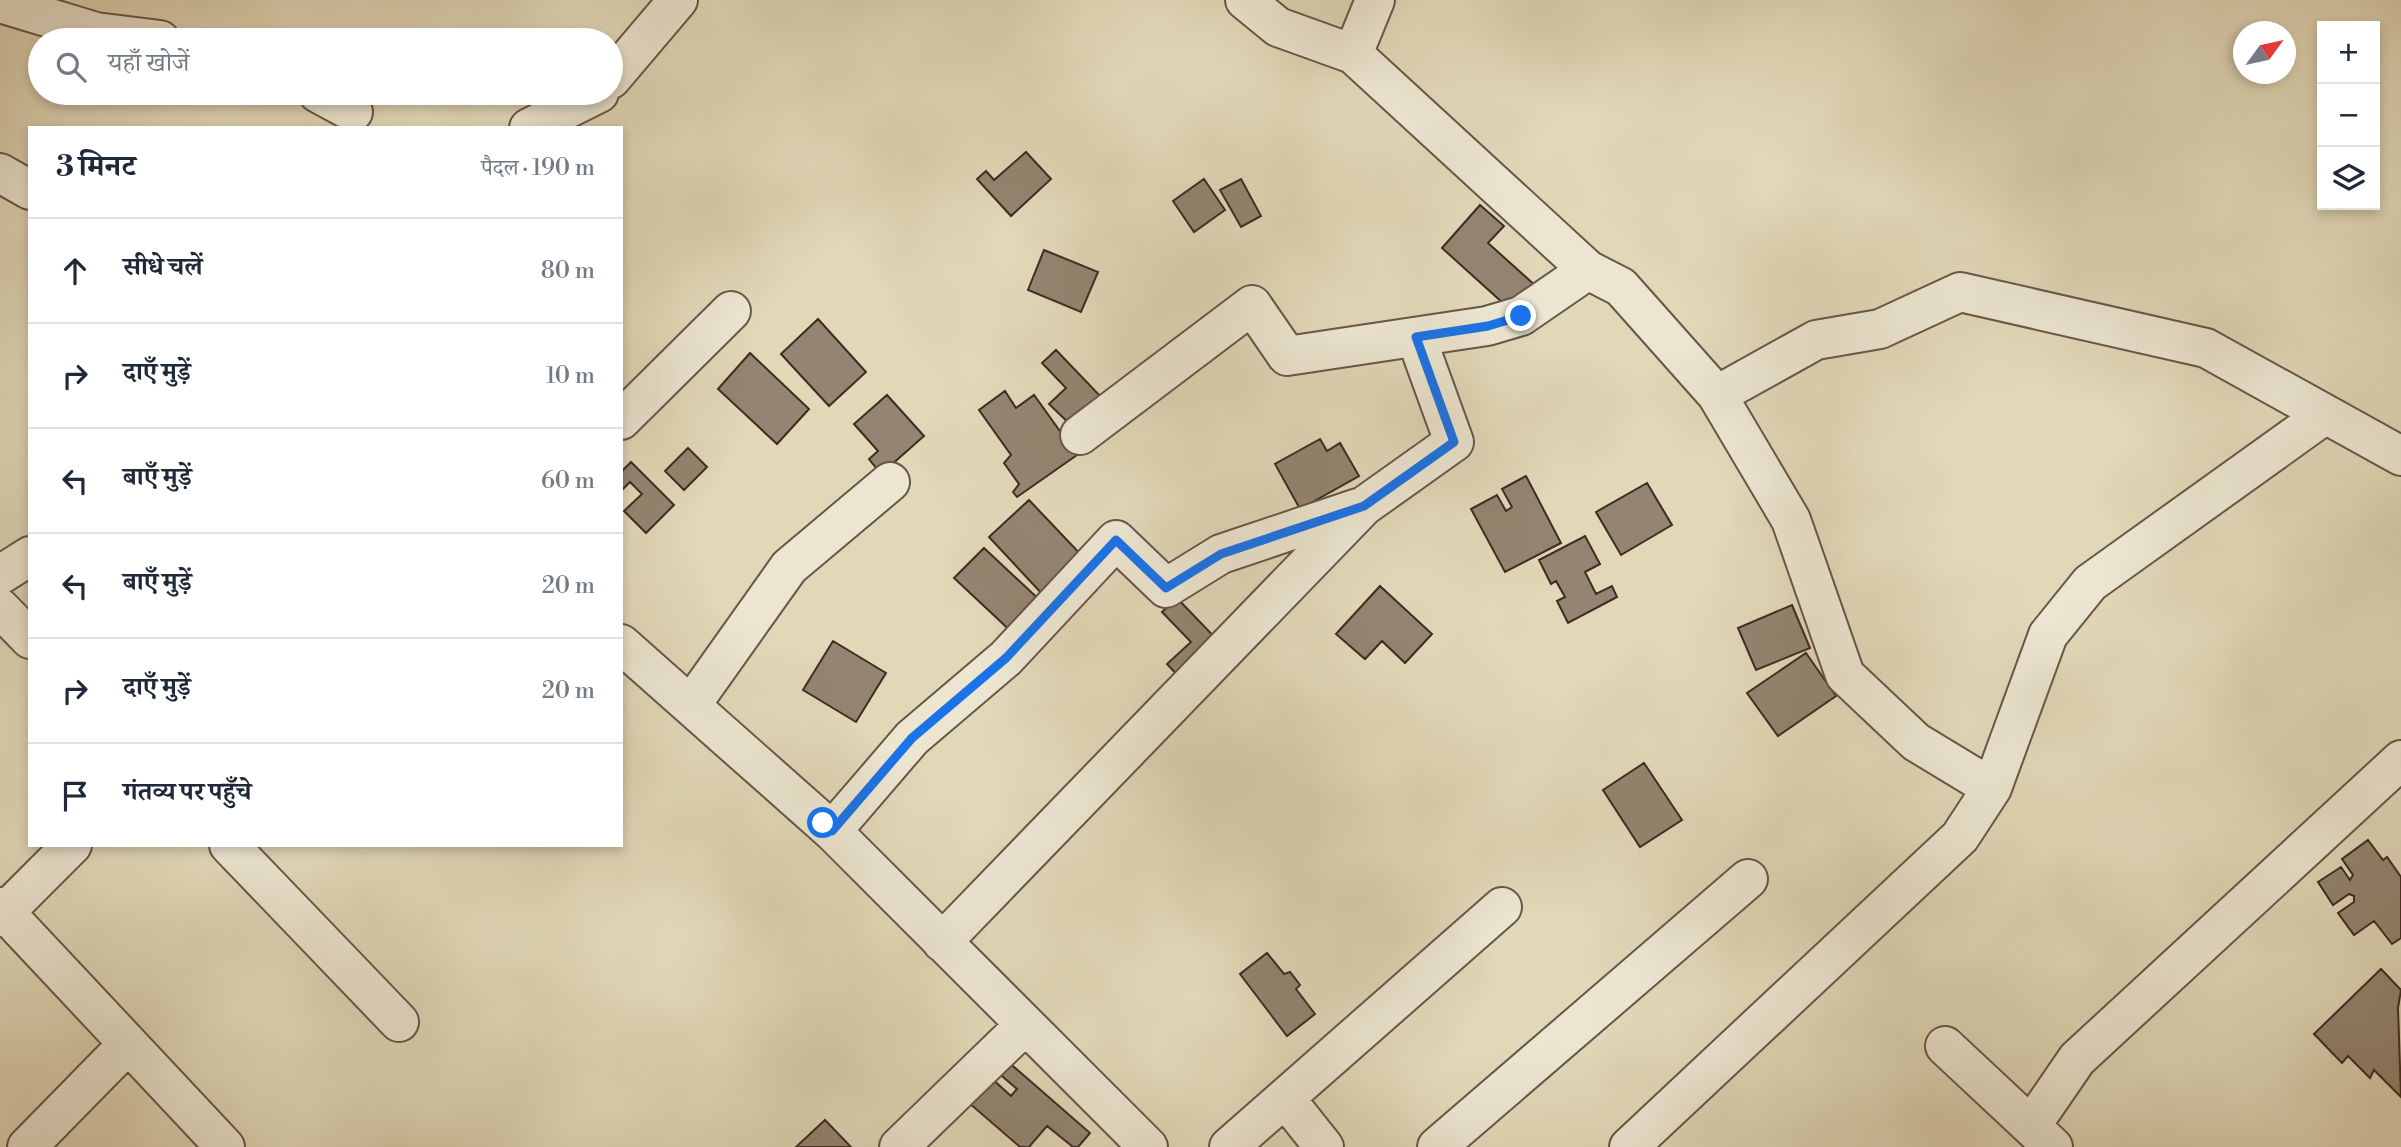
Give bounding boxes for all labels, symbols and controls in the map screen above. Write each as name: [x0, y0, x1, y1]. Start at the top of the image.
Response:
north arrow: [2233, 21, 2296, 84]
map controls: [2317, 21, 2380, 210]
button: +: [2317, 21, 2380, 84]
search box: [28, 28, 623, 105]
text: यहाँ खोजें: [108, 47, 189, 79]
icon: search: [52, 48, 90, 86]
button: −: [2317, 84, 2380, 147]
button: layers: [2317, 147, 2380, 210]
text: 3 मिनट: [56, 148, 136, 186]
text: पैदल · 190 m: [481, 154, 595, 182]
text: सीधे चलें: [123, 251, 203, 283]
icon: ahead: [56, 252, 94, 290]
text: 80 m: [541, 257, 595, 285]
route end: [1505, 300, 1536, 331]
text: दाएँ मुड़ें: [123, 356, 191, 388]
icon: right: [56, 357, 94, 395]
text: 10 m: [546, 362, 595, 390]
text: बाएँ मुड़ें: [123, 461, 192, 493]
icon: left: [56, 462, 94, 500]
text: 60 m: [541, 467, 595, 495]
text: बाएँ मुड़ें: [123, 566, 192, 598]
icon: left: [56, 567, 94, 605]
text: 20 m: [542, 572, 595, 600]
text: दाएँ मुड़ें: [123, 671, 191, 703]
icon: right: [56, 672, 94, 710]
text: 20 m: [542, 677, 595, 705]
text: गंतव्य पर पहुँचे: [123, 776, 252, 808]
icon: arrive: [56, 777, 94, 815]
route start: [807, 807, 838, 838]

